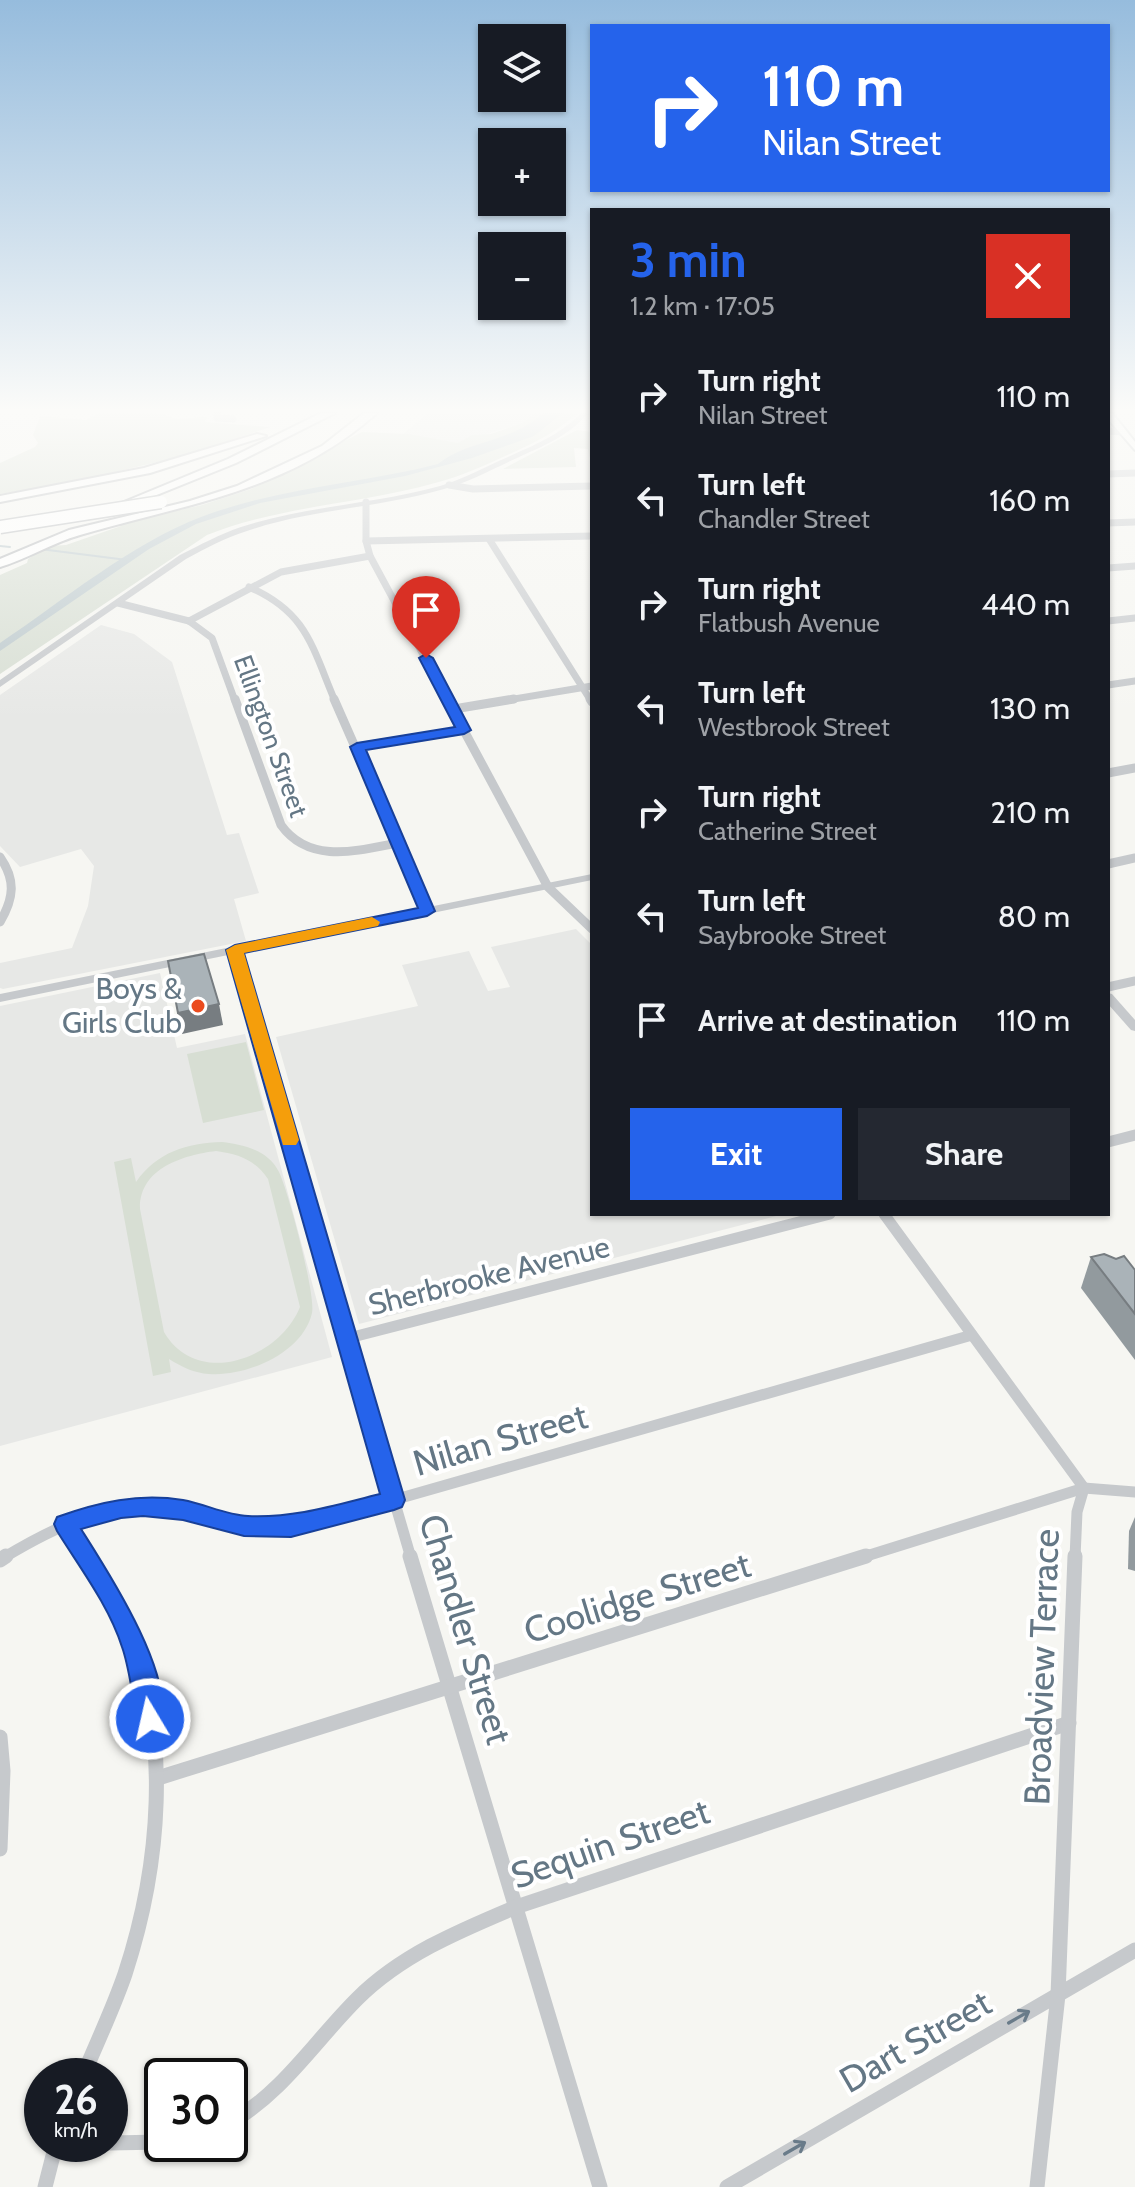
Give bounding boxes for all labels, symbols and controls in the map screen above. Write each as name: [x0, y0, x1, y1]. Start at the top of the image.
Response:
map controls: [478, 24, 566, 320]
button: layers: [478, 24, 566, 112]
text: 110 m: [762, 52, 904, 120]
icon: right: [630, 56, 734, 160]
text: Nilan Street: [762, 120, 941, 164]
button: +: [478, 128, 566, 216]
text: 3 min: [630, 231, 746, 289]
button: −: [478, 232, 566, 320]
button: close: [986, 234, 1070, 318]
text: 1.2 km · 17:05: [630, 290, 775, 322]
text: Turn right: [698, 362, 821, 399]
icon: right: [630, 374, 674, 418]
text: 110 m: [996, 378, 1070, 415]
text: Nilan Street: [698, 399, 827, 431]
text: Turn left: [698, 466, 806, 503]
icon: left: [630, 478, 674, 522]
text: 160 m: [989, 482, 1070, 519]
text: Chandler Street: [698, 503, 870, 535]
text: Turn right: [698, 570, 821, 607]
pin: [392, 576, 460, 658]
icon: right: [630, 582, 674, 626]
text: 440 m: [981, 586, 1070, 623]
icon: arrive: [404, 588, 448, 632]
text: Flatbush Avenue: [698, 607, 880, 639]
street label: Ellington Street: [227, 651, 315, 821]
text: Turn left: [698, 674, 806, 711]
icon: left: [630, 686, 674, 730]
text: 130 m: [990, 690, 1070, 727]
text: Westbrook Street: [698, 711, 890, 743]
text: Turn right: [698, 778, 821, 815]
icon: right: [630, 790, 674, 834]
text: 210 m: [990, 794, 1070, 831]
text: Catherine Street: [698, 815, 877, 847]
text: Turn left: [698, 882, 806, 919]
icon: left: [630, 894, 674, 938]
text: 80 m: [998, 898, 1070, 935]
text: Saybrooke Street: [698, 919, 886, 951]
place label: Boys & Girls Club: [62, 970, 182, 1041]
marker: Boys & Girls Club: [189, 997, 207, 1015]
icon: arrive: [630, 998, 674, 1042]
text: Arrive at destination: [698, 1002, 958, 1039]
text: 110 m: [996, 1002, 1070, 1039]
button: Exit: [630, 1108, 842, 1200]
button: Share: [858, 1108, 1070, 1200]
street label: Sherbrooke Avenue: [364, 1228, 613, 1323]
street label: Nilan Street: [408, 1393, 592, 1485]
street label: Chandler Street: [410, 1509, 522, 1749]
street label: Broadview Terrace: [1014, 1528, 1068, 1806]
street label: Coolidge Street: [519, 1542, 755, 1652]
position arrow: [108, 1677, 192, 1761]
street label: Sequin Street: [505, 1789, 715, 1897]
street label: Dart Street: [832, 1980, 998, 2102]
one-way arrow: [1007, 2009, 1031, 2024]
speed limit sign: 30: [144, 2058, 248, 2162]
text: 26: [54, 2075, 98, 2124]
text: km/h: [54, 2118, 98, 2142]
one-way arrow: [783, 2140, 806, 2156]

